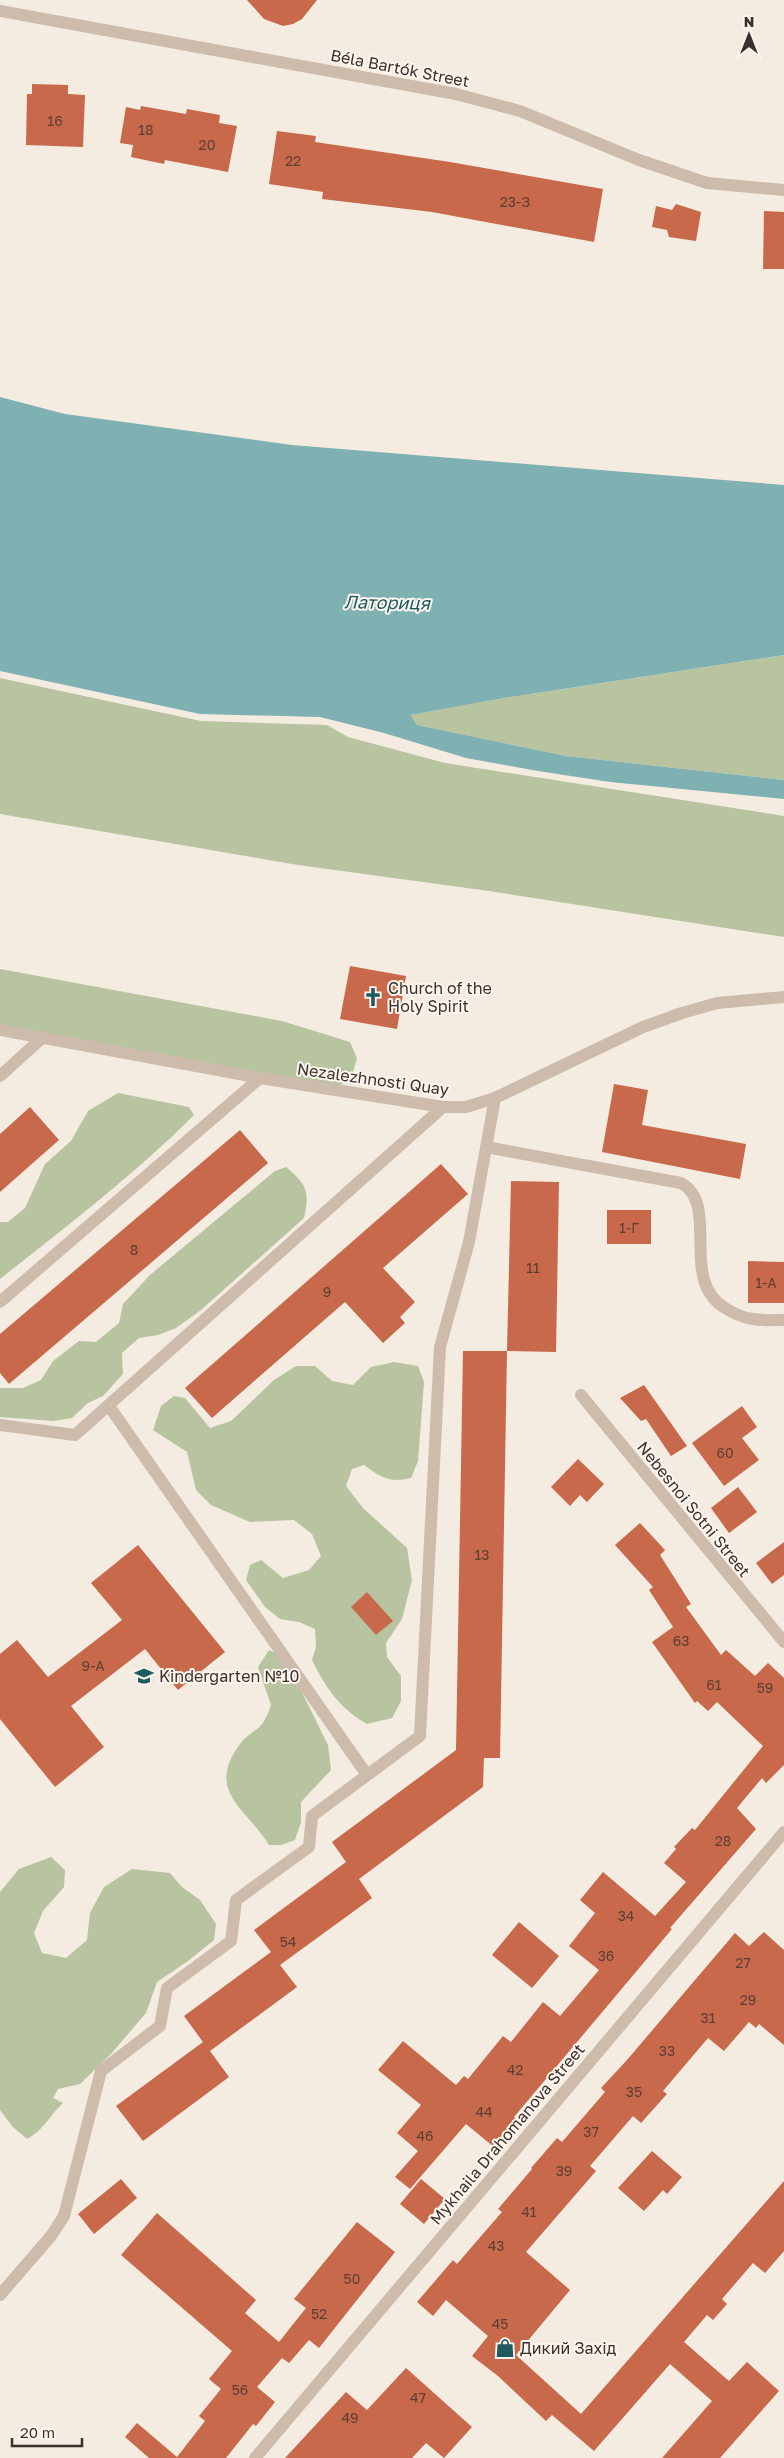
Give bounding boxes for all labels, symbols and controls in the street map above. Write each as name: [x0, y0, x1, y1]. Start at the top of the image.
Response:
north arrow: [724, 10, 774, 60]
text: N: [744, 13, 754, 30]
street label: Béla Bartók Street: [329, 45, 471, 91]
house number: 16: [47, 112, 63, 129]
house number: 18: [138, 121, 154, 138]
house number: 20: [199, 136, 215, 153]
house number: 22: [285, 152, 301, 169]
house number: 23-З: [500, 193, 530, 210]
water label: Латориця: [344, 590, 432, 614]
place label: Church of the Holy Spirit: [388, 978, 492, 1016]
church icon: Church of the Holy Spirit: [362, 986, 384, 1008]
street label: Nezalezhnosti Quay: [296, 1058, 450, 1100]
house number: 1-Г: [619, 1219, 639, 1236]
house number: 8: [130, 1241, 138, 1258]
house number: 11: [526, 1259, 540, 1276]
house number: 1-А: [755, 1274, 777, 1291]
house number: 9: [323, 1283, 331, 1300]
street label: Nebesnoi Sotni Street: [633, 1437, 755, 1581]
house number: 60: [716, 1444, 734, 1461]
house number: 13: [475, 1546, 489, 1563]
house number: 63: [673, 1632, 689, 1649]
house number: 9-А: [81, 1657, 105, 1674]
school or university icon: Kindergarten №10: [133, 1665, 155, 1687]
place label: Kindergarten №10: [159, 1666, 300, 1686]
house number: 61: [706, 1676, 722, 1693]
house number: 59: [757, 1679, 773, 1696]
house number: 28: [715, 1832, 731, 1849]
house number: 34: [618, 1907, 634, 1924]
house number: 54: [280, 1933, 296, 1950]
house number: 36: [598, 1947, 614, 1964]
house number: 27: [735, 1954, 751, 1971]
house number: 29: [740, 1991, 756, 2008]
house number: 31: [701, 2009, 716, 2026]
street label: Mykhaila Drahomanova Street: [425, 2039, 589, 2229]
house number: 33: [659, 2042, 675, 2059]
house number: 42: [507, 2061, 523, 2078]
house number: 35: [626, 2083, 642, 2100]
house number: 44: [475, 2103, 493, 2120]
house number: 37: [583, 2123, 599, 2140]
house number: 46: [416, 2127, 434, 2144]
house number: 39: [556, 2162, 572, 2179]
house number: 41: [521, 2203, 537, 2220]
house number: 43: [488, 2237, 504, 2254]
house number: 50: [344, 2270, 360, 2287]
house number: 52: [311, 2305, 327, 2322]
house number: 45: [492, 2315, 508, 2332]
shop icon: Дикий Захід: [494, 2337, 516, 2359]
place label: Дикий Захід: [520, 2338, 617, 2358]
house number: 56: [232, 2381, 248, 2398]
house number: 47: [410, 2389, 426, 2406]
house number: 49: [341, 2409, 359, 2426]
scale bar: [12, 2416, 82, 2448]
text: 20 m: [20, 2423, 55, 2441]

